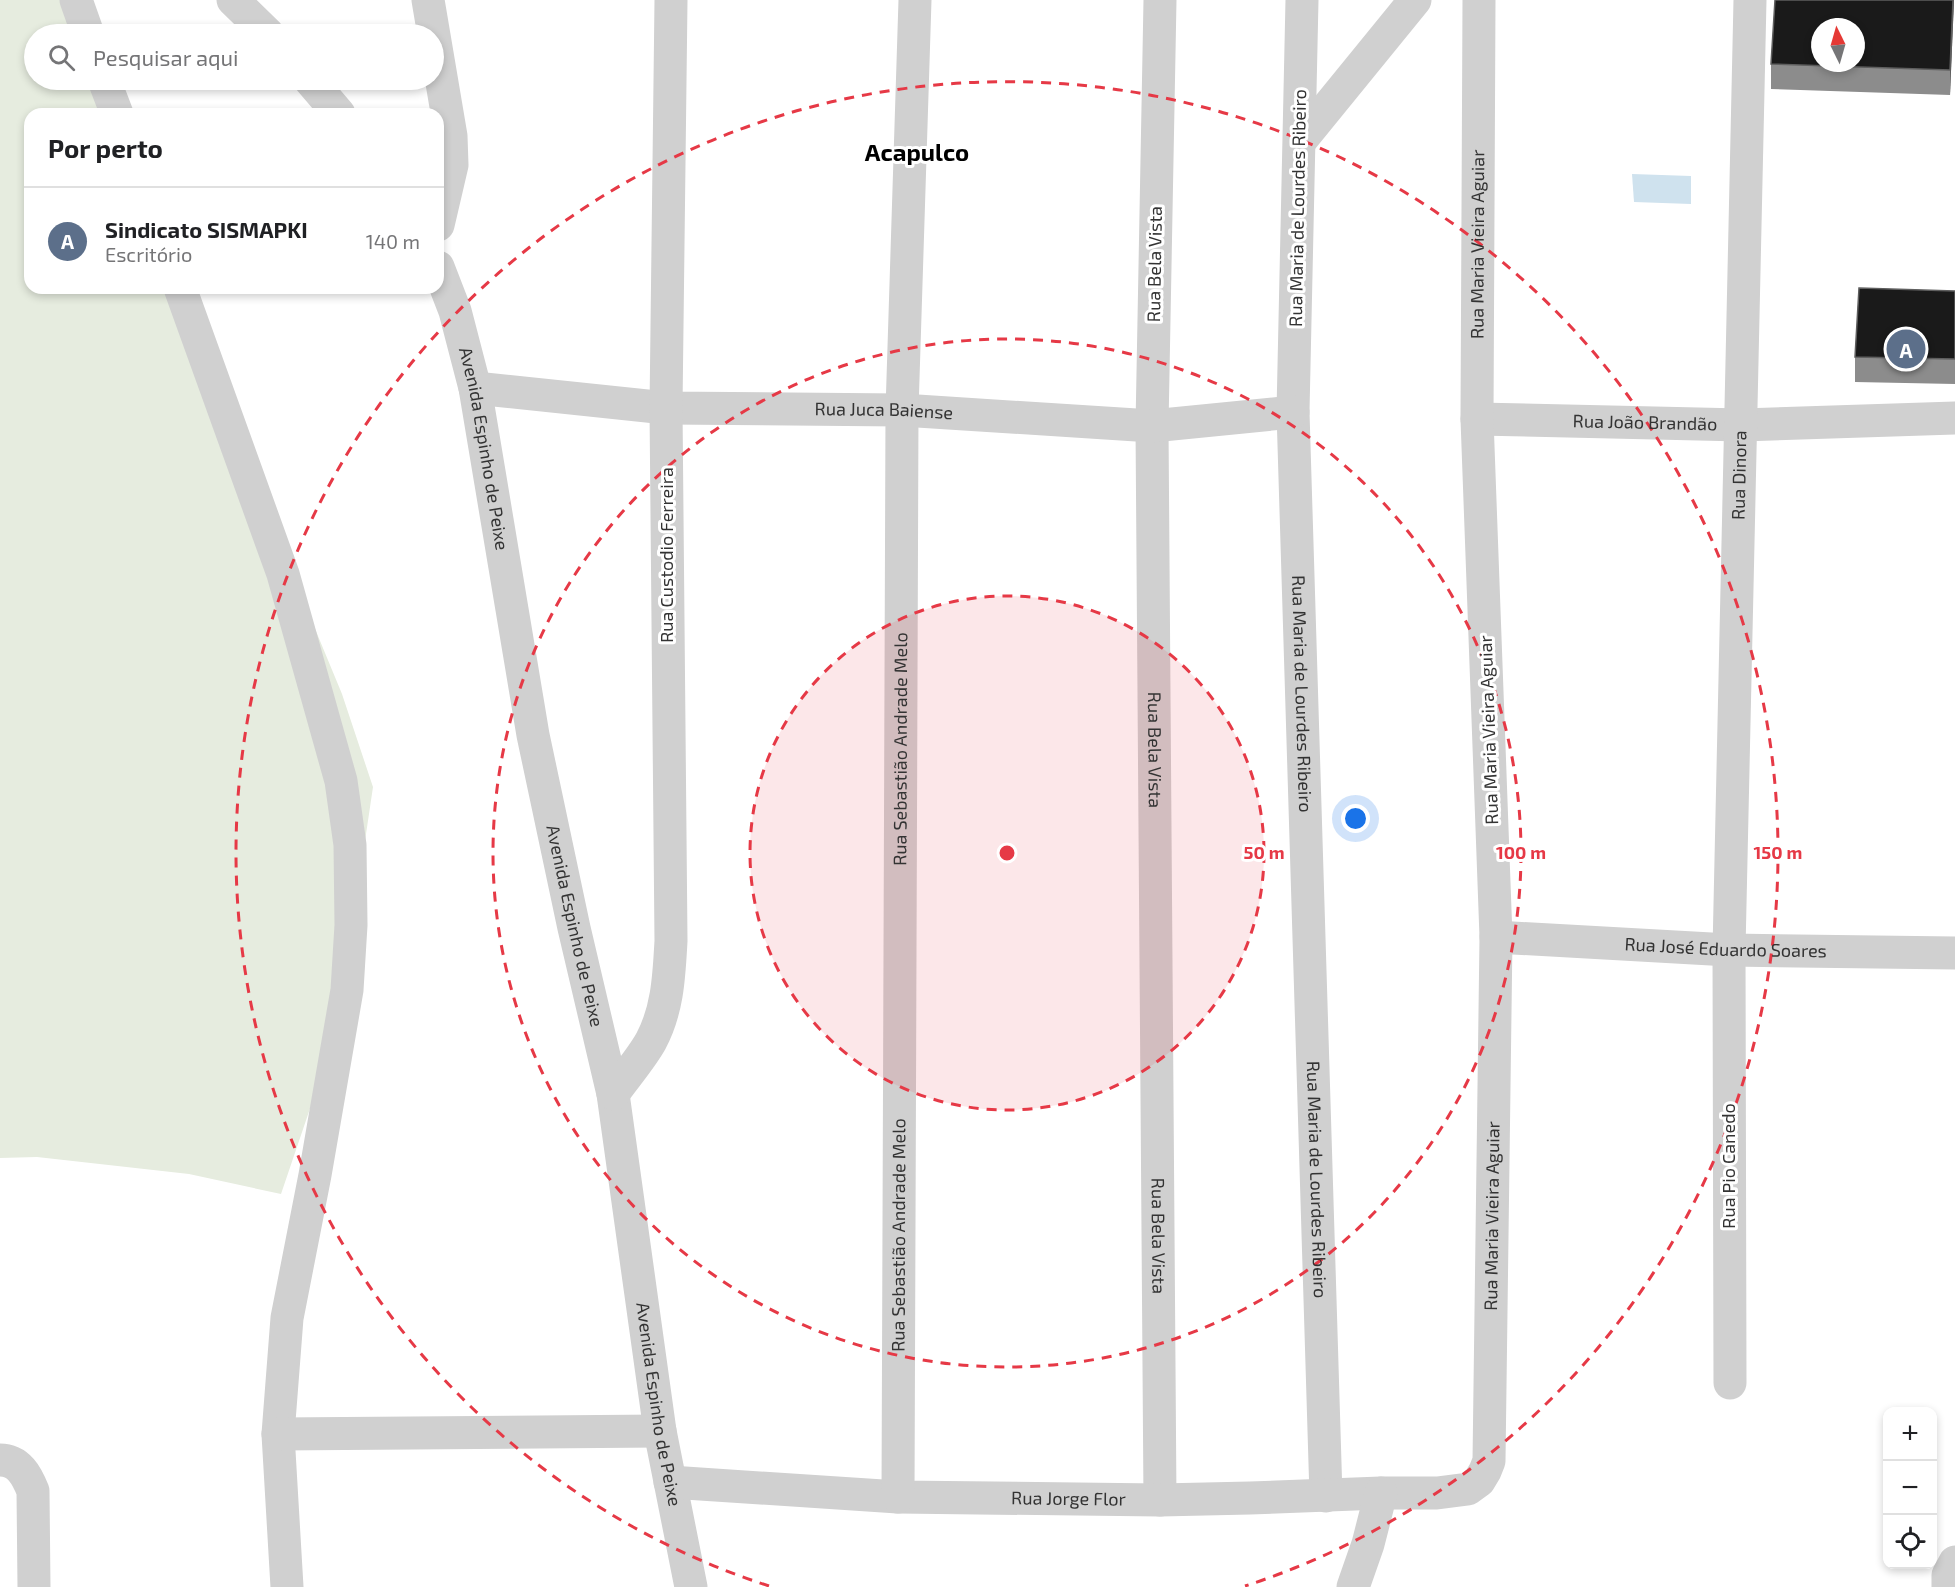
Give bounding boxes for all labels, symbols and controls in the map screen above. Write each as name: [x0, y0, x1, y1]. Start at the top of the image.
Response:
north arrow: [1811, 18, 1865, 72]
search box: [24, 24, 444, 90]
icon: search: [45, 41, 78, 74]
text: Pesquisar aqui: [93, 44, 239, 70]
street label: Rua Maria de Lourdes Ribeiro: [1284, 89, 1310, 327]
text: Por perto: [48, 132, 163, 163]
district label: Acapulco: [865, 137, 969, 166]
street label: Rua Maria Vieira Aguiar: [1465, 149, 1488, 339]
street label: Rua Bela Vista: [1142, 206, 1166, 322]
text: Sindicato SISMAPKI: [105, 216, 308, 242]
text: A: [61, 229, 74, 253]
text: 140 m: [366, 229, 420, 253]
text: Escritório: [105, 242, 192, 266]
pin: A: [1886, 326, 1926, 372]
street label: Avenida Espinho de Peixe: [455, 345, 514, 552]
street label: Rua Juca Baiense: [815, 397, 954, 423]
street label: Rua João Brandão: [1572, 409, 1718, 434]
street label: Rua Dinora: [1727, 430, 1750, 520]
street label: Rua Custodio Ferreira: [655, 467, 677, 643]
street label: Rua Maria de Lourdes Ribeiro: [1288, 575, 1317, 813]
street label: Rua Sebastião Andrade Melo: [888, 632, 911, 866]
street label: Rua Maria Vieira Aguiar: [1474, 635, 1502, 825]
street label: Rua Bela Vista: [1144, 692, 1167, 808]
your location: [1341, 804, 1370, 833]
street label: Avenida Espinho de Peixe: [542, 823, 609, 1029]
text: 50 m: [1243, 841, 1285, 863]
text: 100 m: [1496, 841, 1546, 863]
text: 150 m: [1754, 841, 1802, 863]
centre of rings: [997, 843, 1017, 863]
street label: Rua José Eduardo Soares: [1624, 932, 1827, 961]
street label: Rua Maria de Lourdes Ribeiro: [1303, 1060, 1332, 1299]
street label: Rua Pio Canedo: [1717, 1103, 1739, 1229]
street label: Rua Sebastião Andrade Melo: [887, 1118, 909, 1352]
street label: Rua Maria Vieira Aguiar: [1479, 1121, 1504, 1311]
street label: Rua Bela Vista: [1148, 1178, 1170, 1294]
street label: Avenida Espinho de Peixe: [632, 1301, 687, 1508]
map controls: [1883, 1407, 1937, 1569]
button: +: [1883, 1407, 1937, 1461]
button: −: [1883, 1461, 1937, 1515]
street label: Rua Jorge Flor: [1011, 1486, 1126, 1510]
button: locate: [1883, 1515, 1937, 1569]

